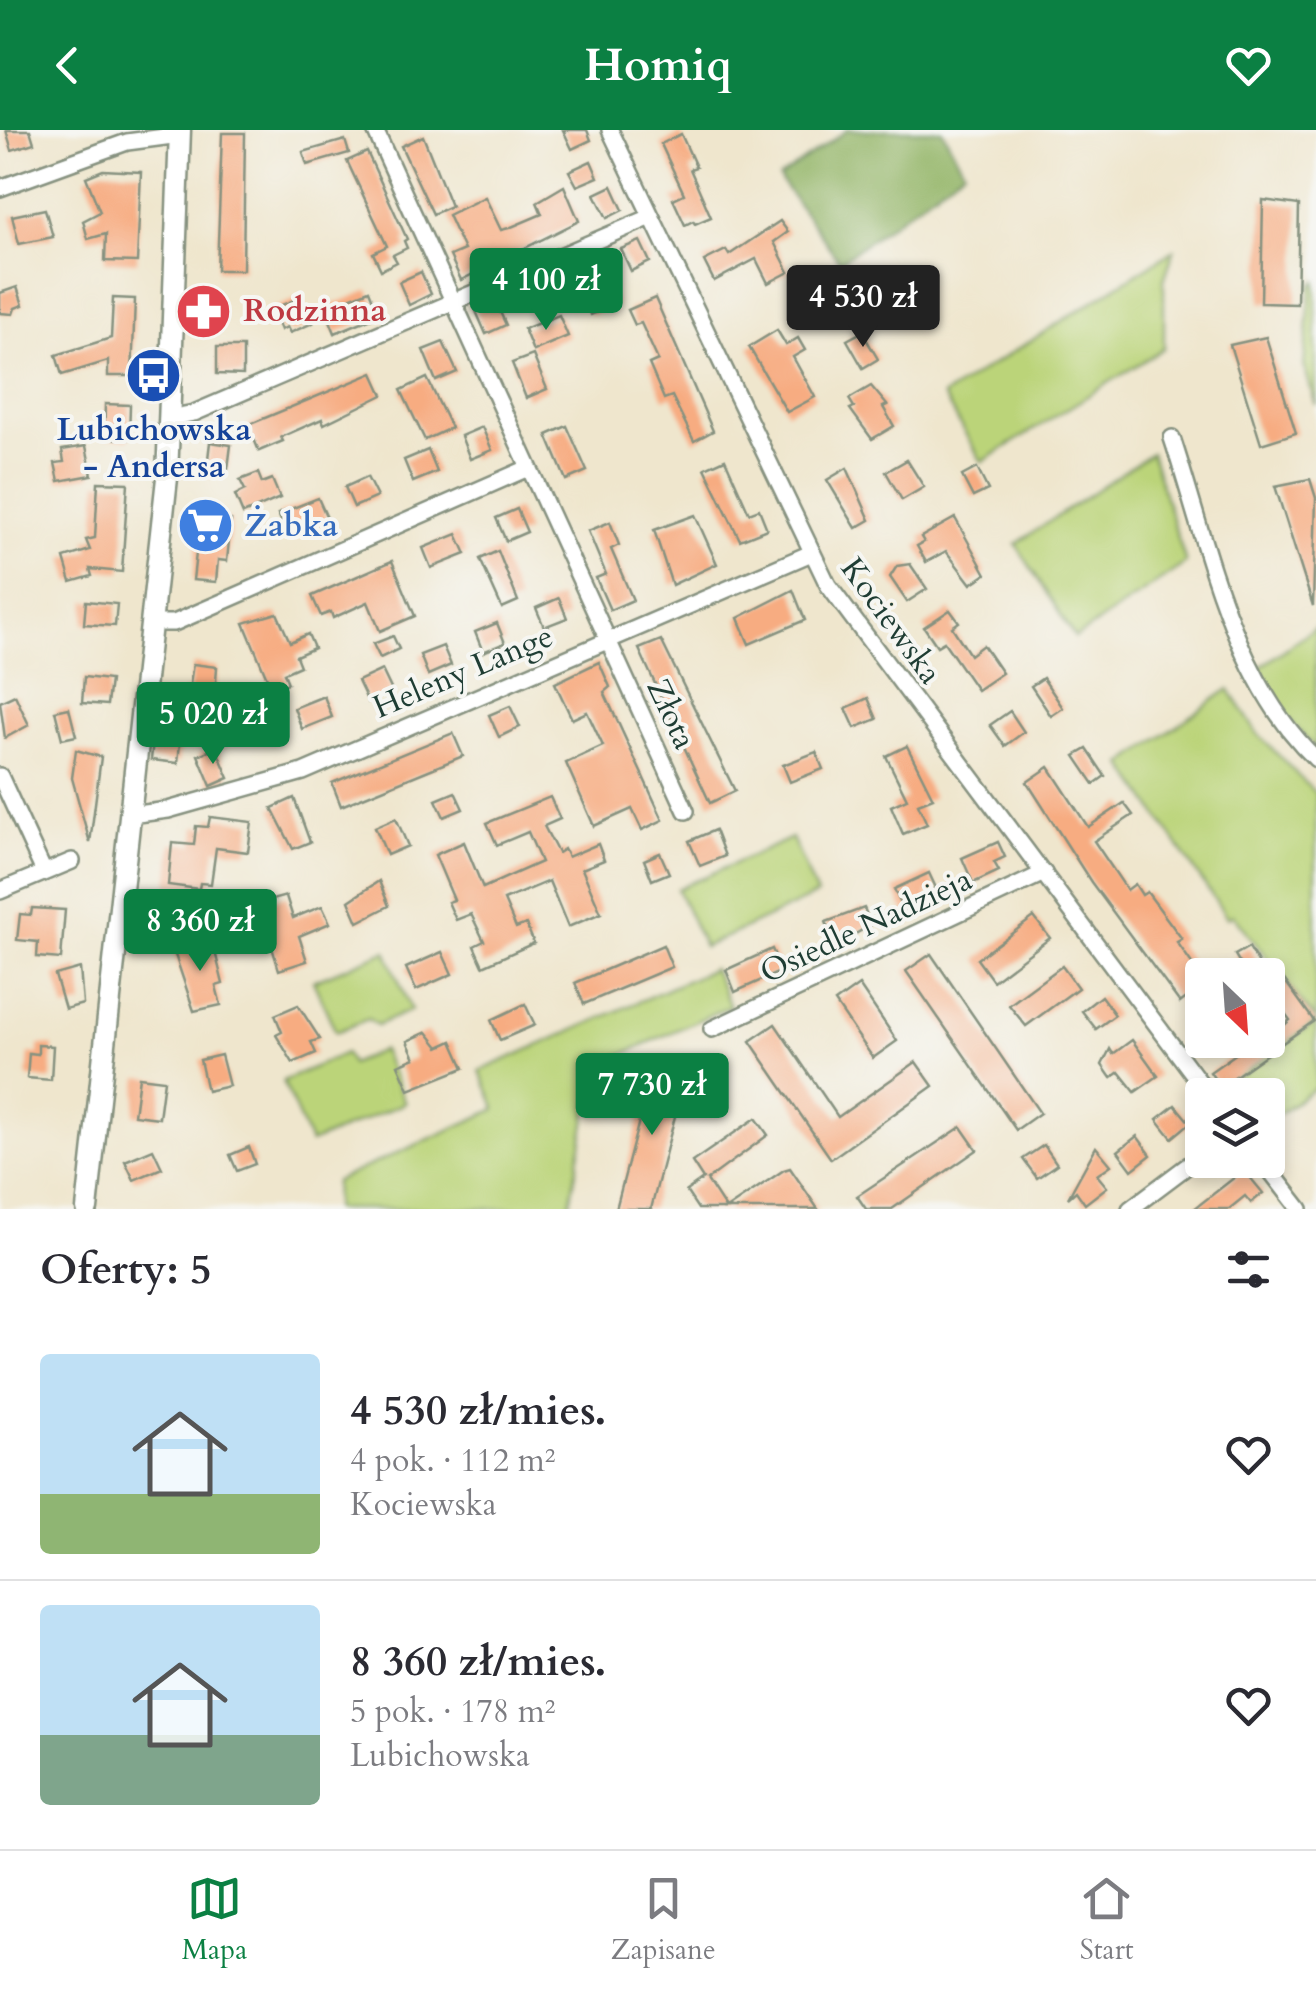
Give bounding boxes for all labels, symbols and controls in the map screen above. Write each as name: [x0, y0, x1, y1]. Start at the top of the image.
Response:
text: Homiq: [584, 35, 732, 96]
icon: back: [40, 38, 95, 93]
icon: heart: [1221, 38, 1276, 93]
pin: 4 100 zł: [443, 248, 649, 333]
text: 4 100 zł: [492, 258, 600, 302]
pin: 4 530 zł: [760, 265, 966, 350]
text: 4 530 zł: [809, 275, 917, 319]
pharmacy icon: Rodzinna: [174, 281, 234, 341]
place label: Rodzinna: [243, 289, 386, 333]
bus stop icon: Lubichowska - Andersa: [124, 346, 184, 406]
place label: Lubichowska - Andersa: [57, 408, 251, 489]
supermarket icon: Żabka: [175, 496, 235, 556]
place label: Żabka: [244, 504, 338, 548]
street label: Kociewska: [830, 549, 952, 693]
street label: Heleny Lange: [366, 614, 560, 730]
street label: Złota: [636, 672, 706, 757]
pin: 5 020 zł: [110, 682, 316, 767]
text: 5 020 zł: [159, 692, 267, 736]
street label: Osiedle Nadzieja: [753, 858, 979, 994]
pin: 8 360 zł: [97, 889, 303, 974]
text: 8 360 zł: [146, 899, 254, 943]
north arrow: [1185, 958, 1285, 1058]
map controls: [1185, 958, 1285, 1178]
pin: 7 730 zł: [549, 1053, 755, 1138]
text: 7 730 zł: [598, 1063, 706, 1107]
button: layers: [1185, 1078, 1285, 1178]
text: Oferty: 5: [40, 1241, 211, 1298]
icon: filters: [1221, 1242, 1276, 1297]
text: 4 530 zł/mies.: [350, 1382, 606, 1439]
icon: home: [120, 1394, 240, 1514]
icon: heart: [1221, 1427, 1276, 1482]
text: 4 pok. · 112 m²: [350, 1439, 555, 1483]
text: Kociewska: [350, 1483, 497, 1527]
text: 8 360 zł/mies.: [350, 1633, 606, 1690]
icon: home: [120, 1645, 240, 1765]
icon: heart: [1221, 1678, 1276, 1733]
text: 5 pok. · 178 m²: [350, 1690, 555, 1734]
text: Lubichowska: [350, 1734, 530, 1778]
tab: Mapa: [182, 1871, 247, 1969]
tab: Zapisane: [611, 1871, 716, 1969]
tab: Start: [1079, 1871, 1134, 1969]

